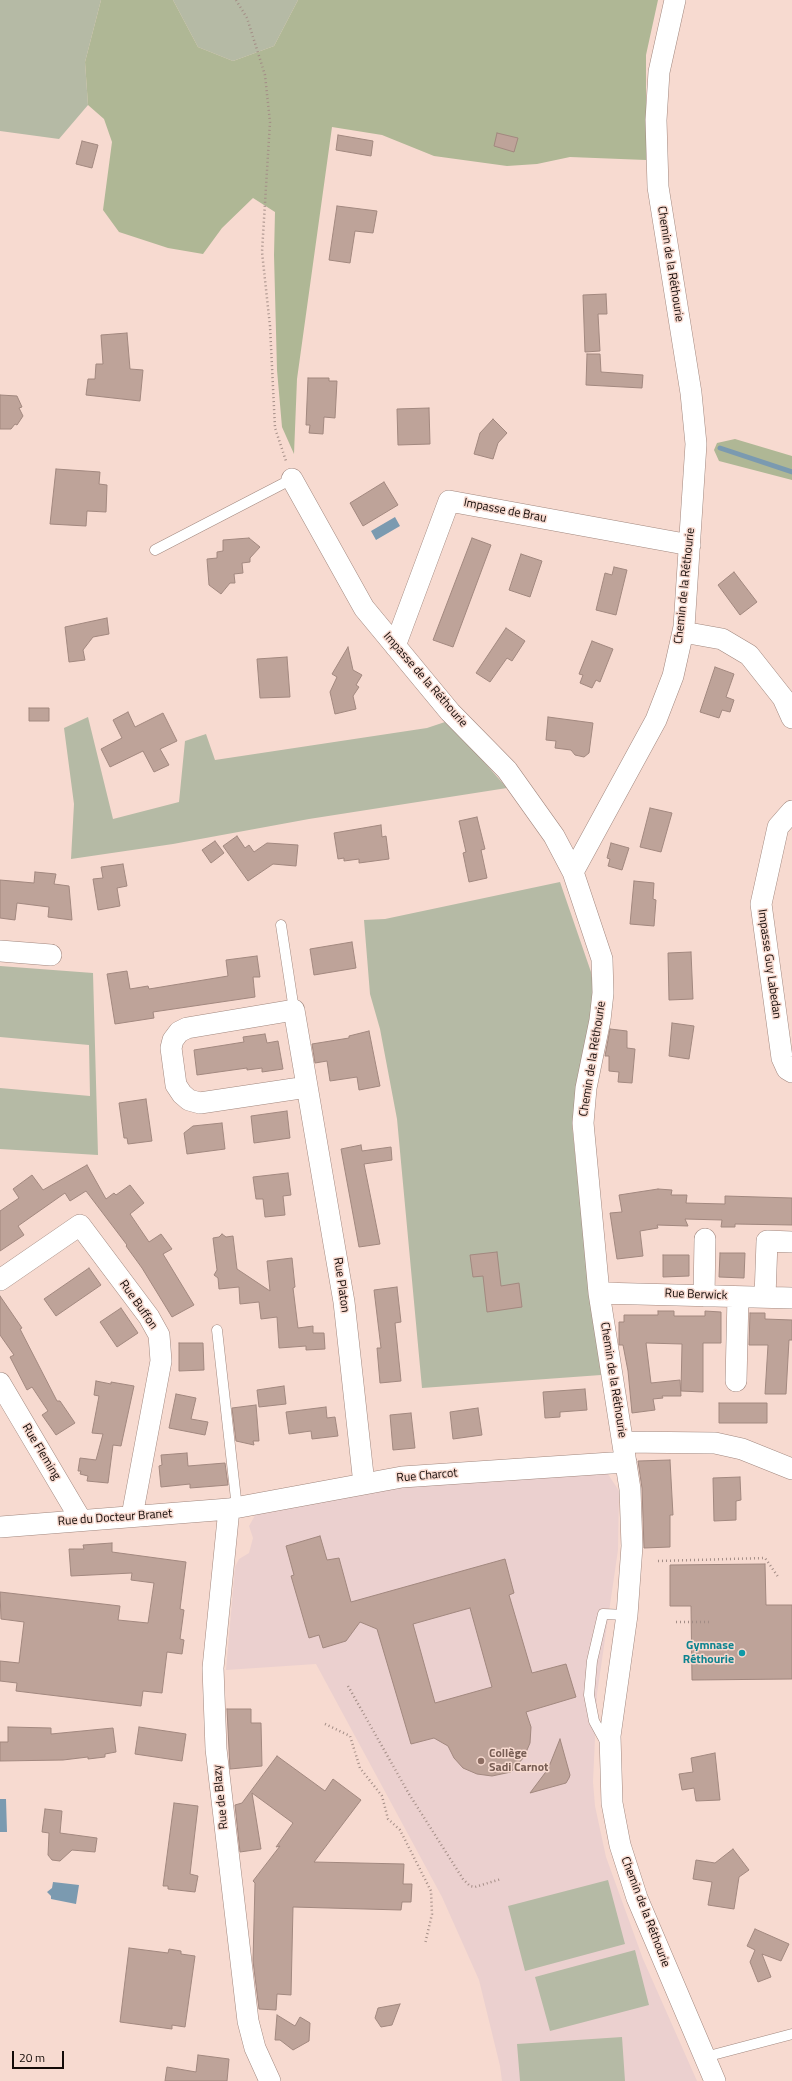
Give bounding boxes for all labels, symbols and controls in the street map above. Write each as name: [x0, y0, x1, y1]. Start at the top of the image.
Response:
street label: Chemin de la Réthourie: [654, 205, 686, 323]
street label: Impasse de Brau: [462, 496, 548, 526]
street label: Chemin de la Réthourie: [672, 527, 698, 645]
street label: Impasse de la Réthourie: [380, 630, 470, 730]
street label: Impasse Guy Labedan: [754, 908, 784, 1020]
street label: Chemin de la Réthourie: [577, 1000, 609, 1118]
street label: Rue Platon: [330, 1257, 352, 1313]
street label: Rue Buffon: [116, 1278, 160, 1332]
street label: Rue Berwick: [664, 1287, 728, 1303]
street label: Chemin de la Réthourie: [597, 1321, 629, 1439]
street label: Rue Fleming: [19, 1421, 63, 1483]
street label: Rue Charcot: [396, 1466, 458, 1486]
street label: Rue du Docteur Branet: [57, 1507, 173, 1529]
place label: Gymnase Réthourie: [683, 1639, 734, 1667]
marker: Gymnase Réthourie: [737, 1648, 747, 1658]
place label: Collège Sadi Carnot: [489, 1747, 548, 1775]
marker: Collège Sadi Carnot: [476, 1756, 486, 1766]
street label: Rue de Blazy: [210, 1764, 232, 1830]
street label: Chemin de la Réthourie: [617, 1855, 673, 1969]
scale bar: [14, 2043, 66, 2069]
text: 20 m: [19, 2048, 45, 2067]

